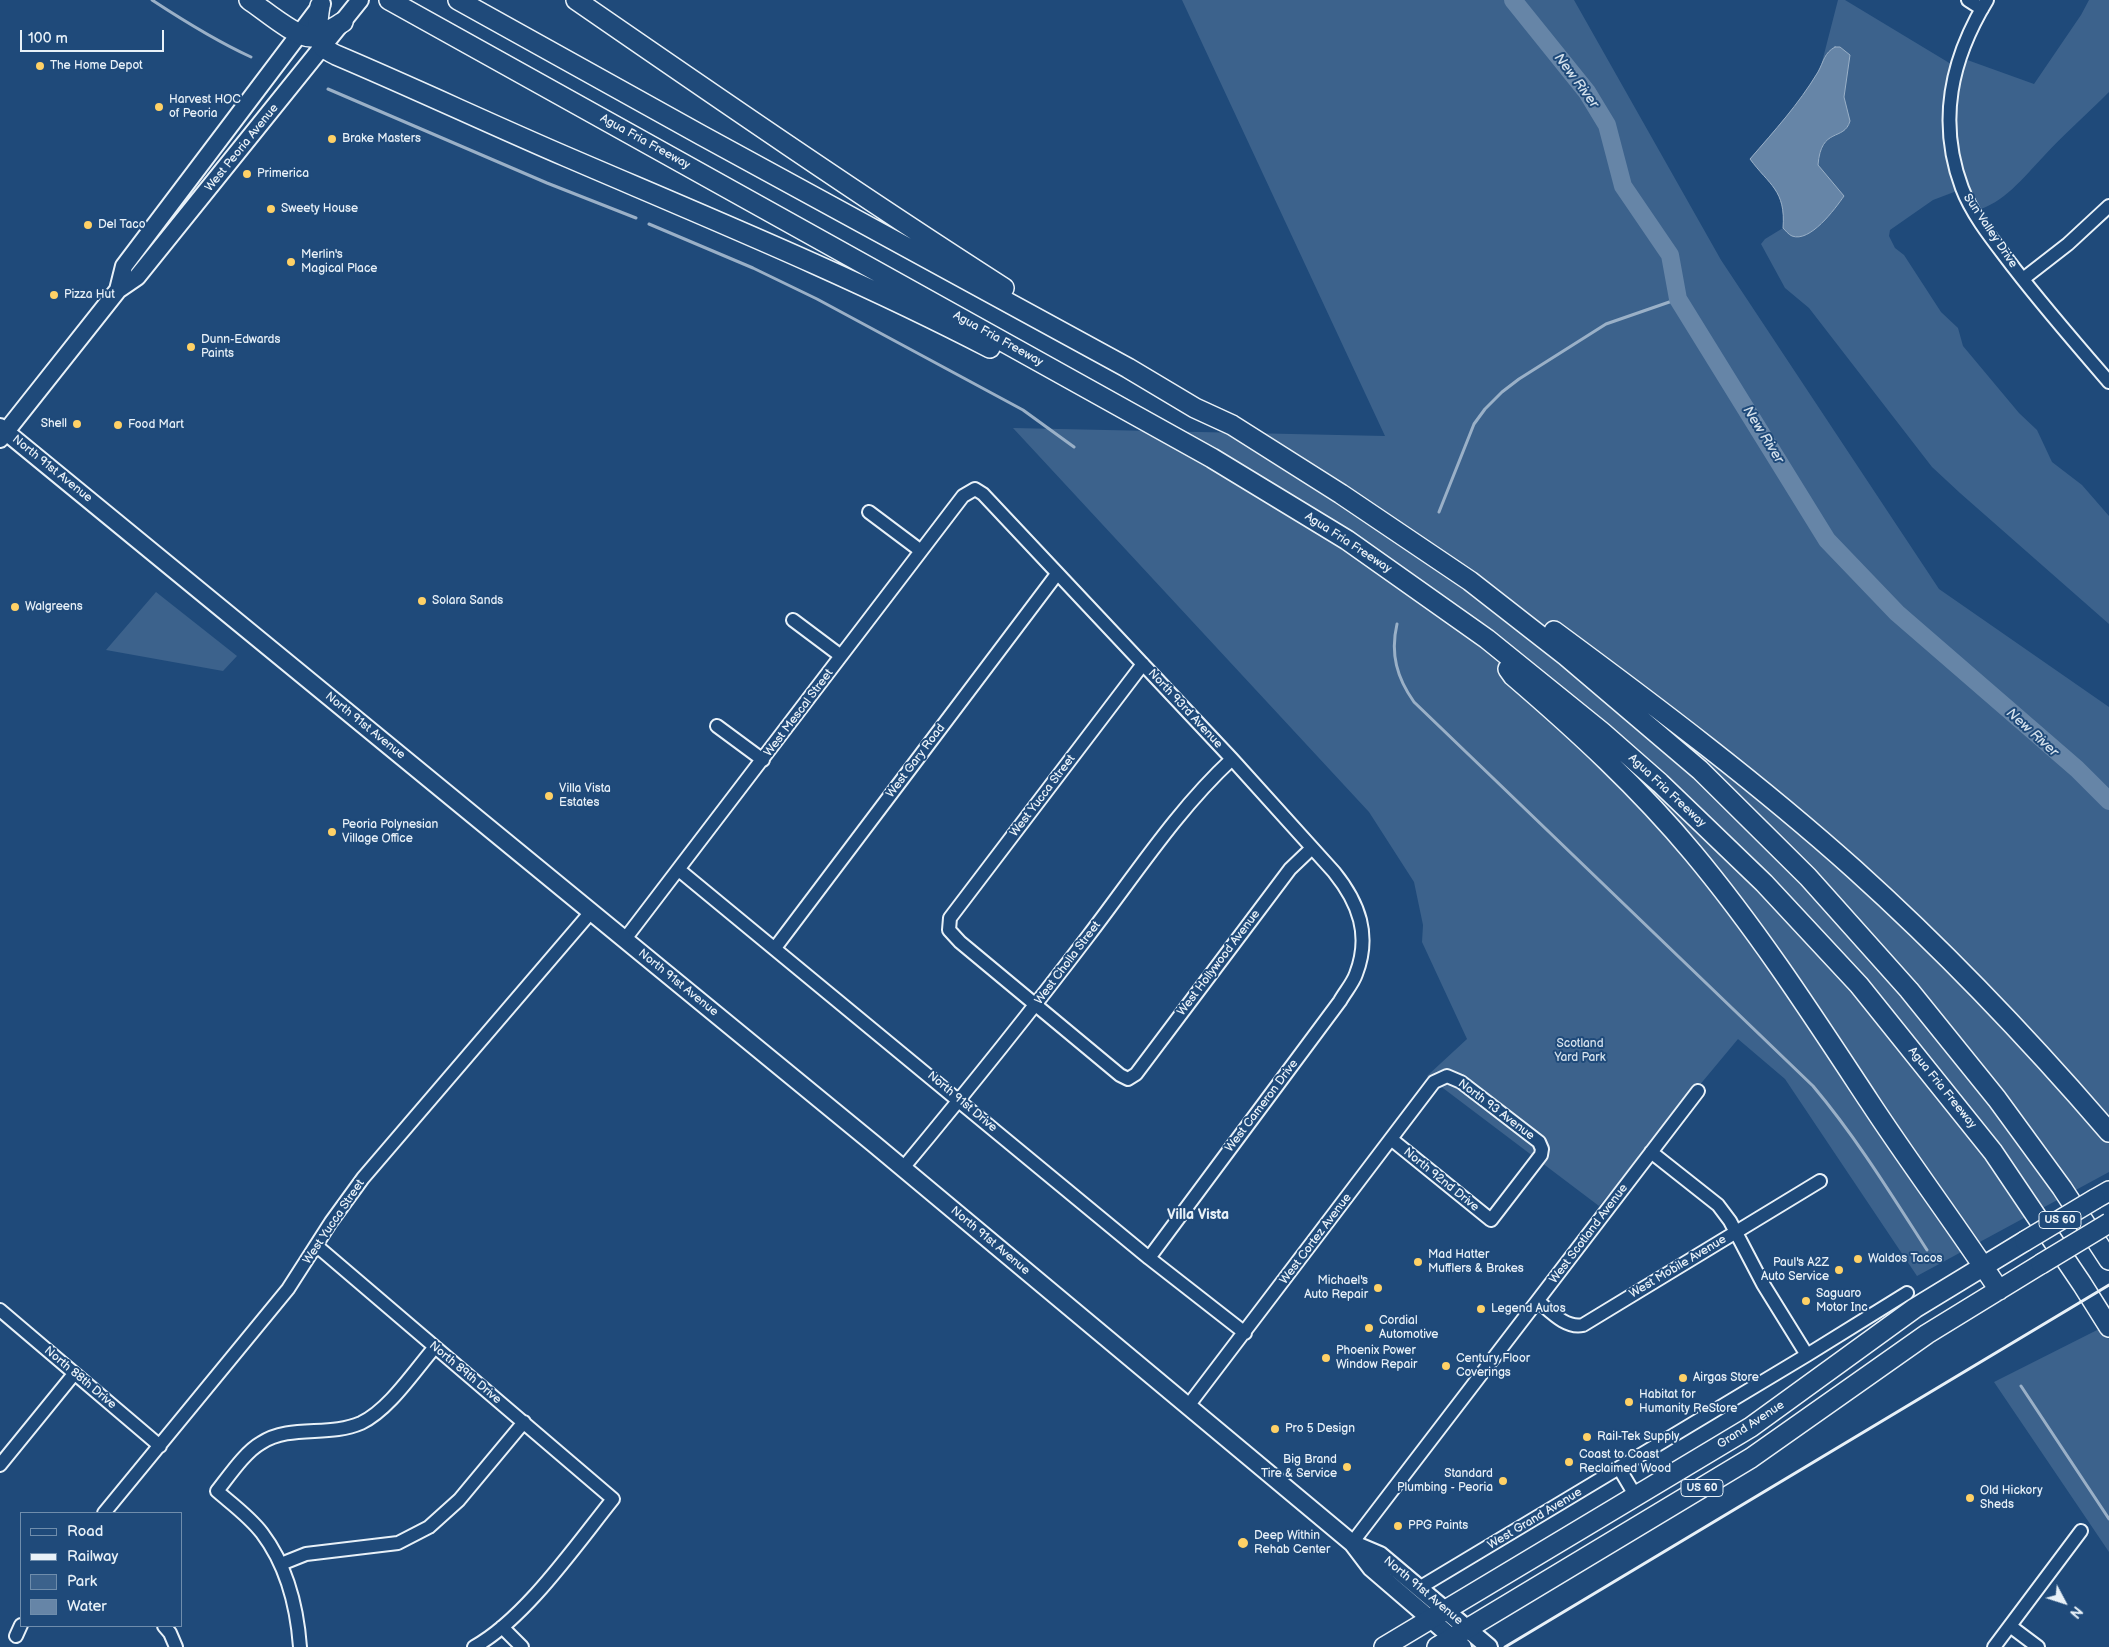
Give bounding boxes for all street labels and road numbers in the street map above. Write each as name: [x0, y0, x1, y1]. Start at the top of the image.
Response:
street label: West Peoria Avenue: [202, 101, 282, 195]
street label: Agua Fria Freeway: [597, 111, 693, 173]
street label: Sun Valley Drive: [1960, 191, 2020, 271]
street label: Agua Fria Freeway: [950, 308, 1046, 370]
street label: North 91st Avenue: [9, 432, 95, 506]
street label: Agua Fria Freeway: [1302, 510, 1394, 576]
street label: West Mescal Street: [761, 666, 837, 760]
street label: North 93rd Avenue: [1145, 667, 1225, 751]
street label: North 91st Avenue: [322, 689, 408, 763]
street label: West Gary Road: [884, 721, 948, 801]
street label: Agua Fria Freeway: [1625, 751, 1709, 831]
street label: West Yucca Street: [1007, 752, 1079, 840]
street label: West Hollywood Avenue: [1175, 907, 1263, 1019]
street label: West Cholla Street: [1032, 919, 1104, 1007]
street label: North 91st Avenue: [635, 946, 721, 1020]
street label: Agua Fria Freeway: [1905, 1044, 1979, 1132]
street label: West Cameron Drive: [1223, 1057, 1301, 1155]
street label: North 91st Drive: [924, 1069, 1000, 1135]
street label: North 93 Avenue: [1455, 1077, 1537, 1143]
street label: North 92nd Drive: [1400, 1145, 1482, 1215]
street label: West Yucca Street: [300, 1177, 368, 1267]
street label: West Scotland Avenue: [1547, 1181, 1631, 1287]
street label: West Cortez Avenue: [1277, 1191, 1355, 1287]
street label: North 91st Avenue: [948, 1204, 1032, 1278]
road number: US 60: [2039, 1212, 2081, 1228]
street label: West Mobile Avenue: [1627, 1232, 1729, 1302]
street label: North 89th Drive: [426, 1339, 504, 1407]
street label: North 88th Drive: [41, 1344, 119, 1412]
street label: Grand Avenue: [1715, 1398, 1787, 1452]
road number: US 60: [1681, 1480, 1723, 1496]
street label: West Grand Avenue: [1485, 1485, 1585, 1553]
street label: North 91st Avenue: [1381, 1554, 1465, 1628]

